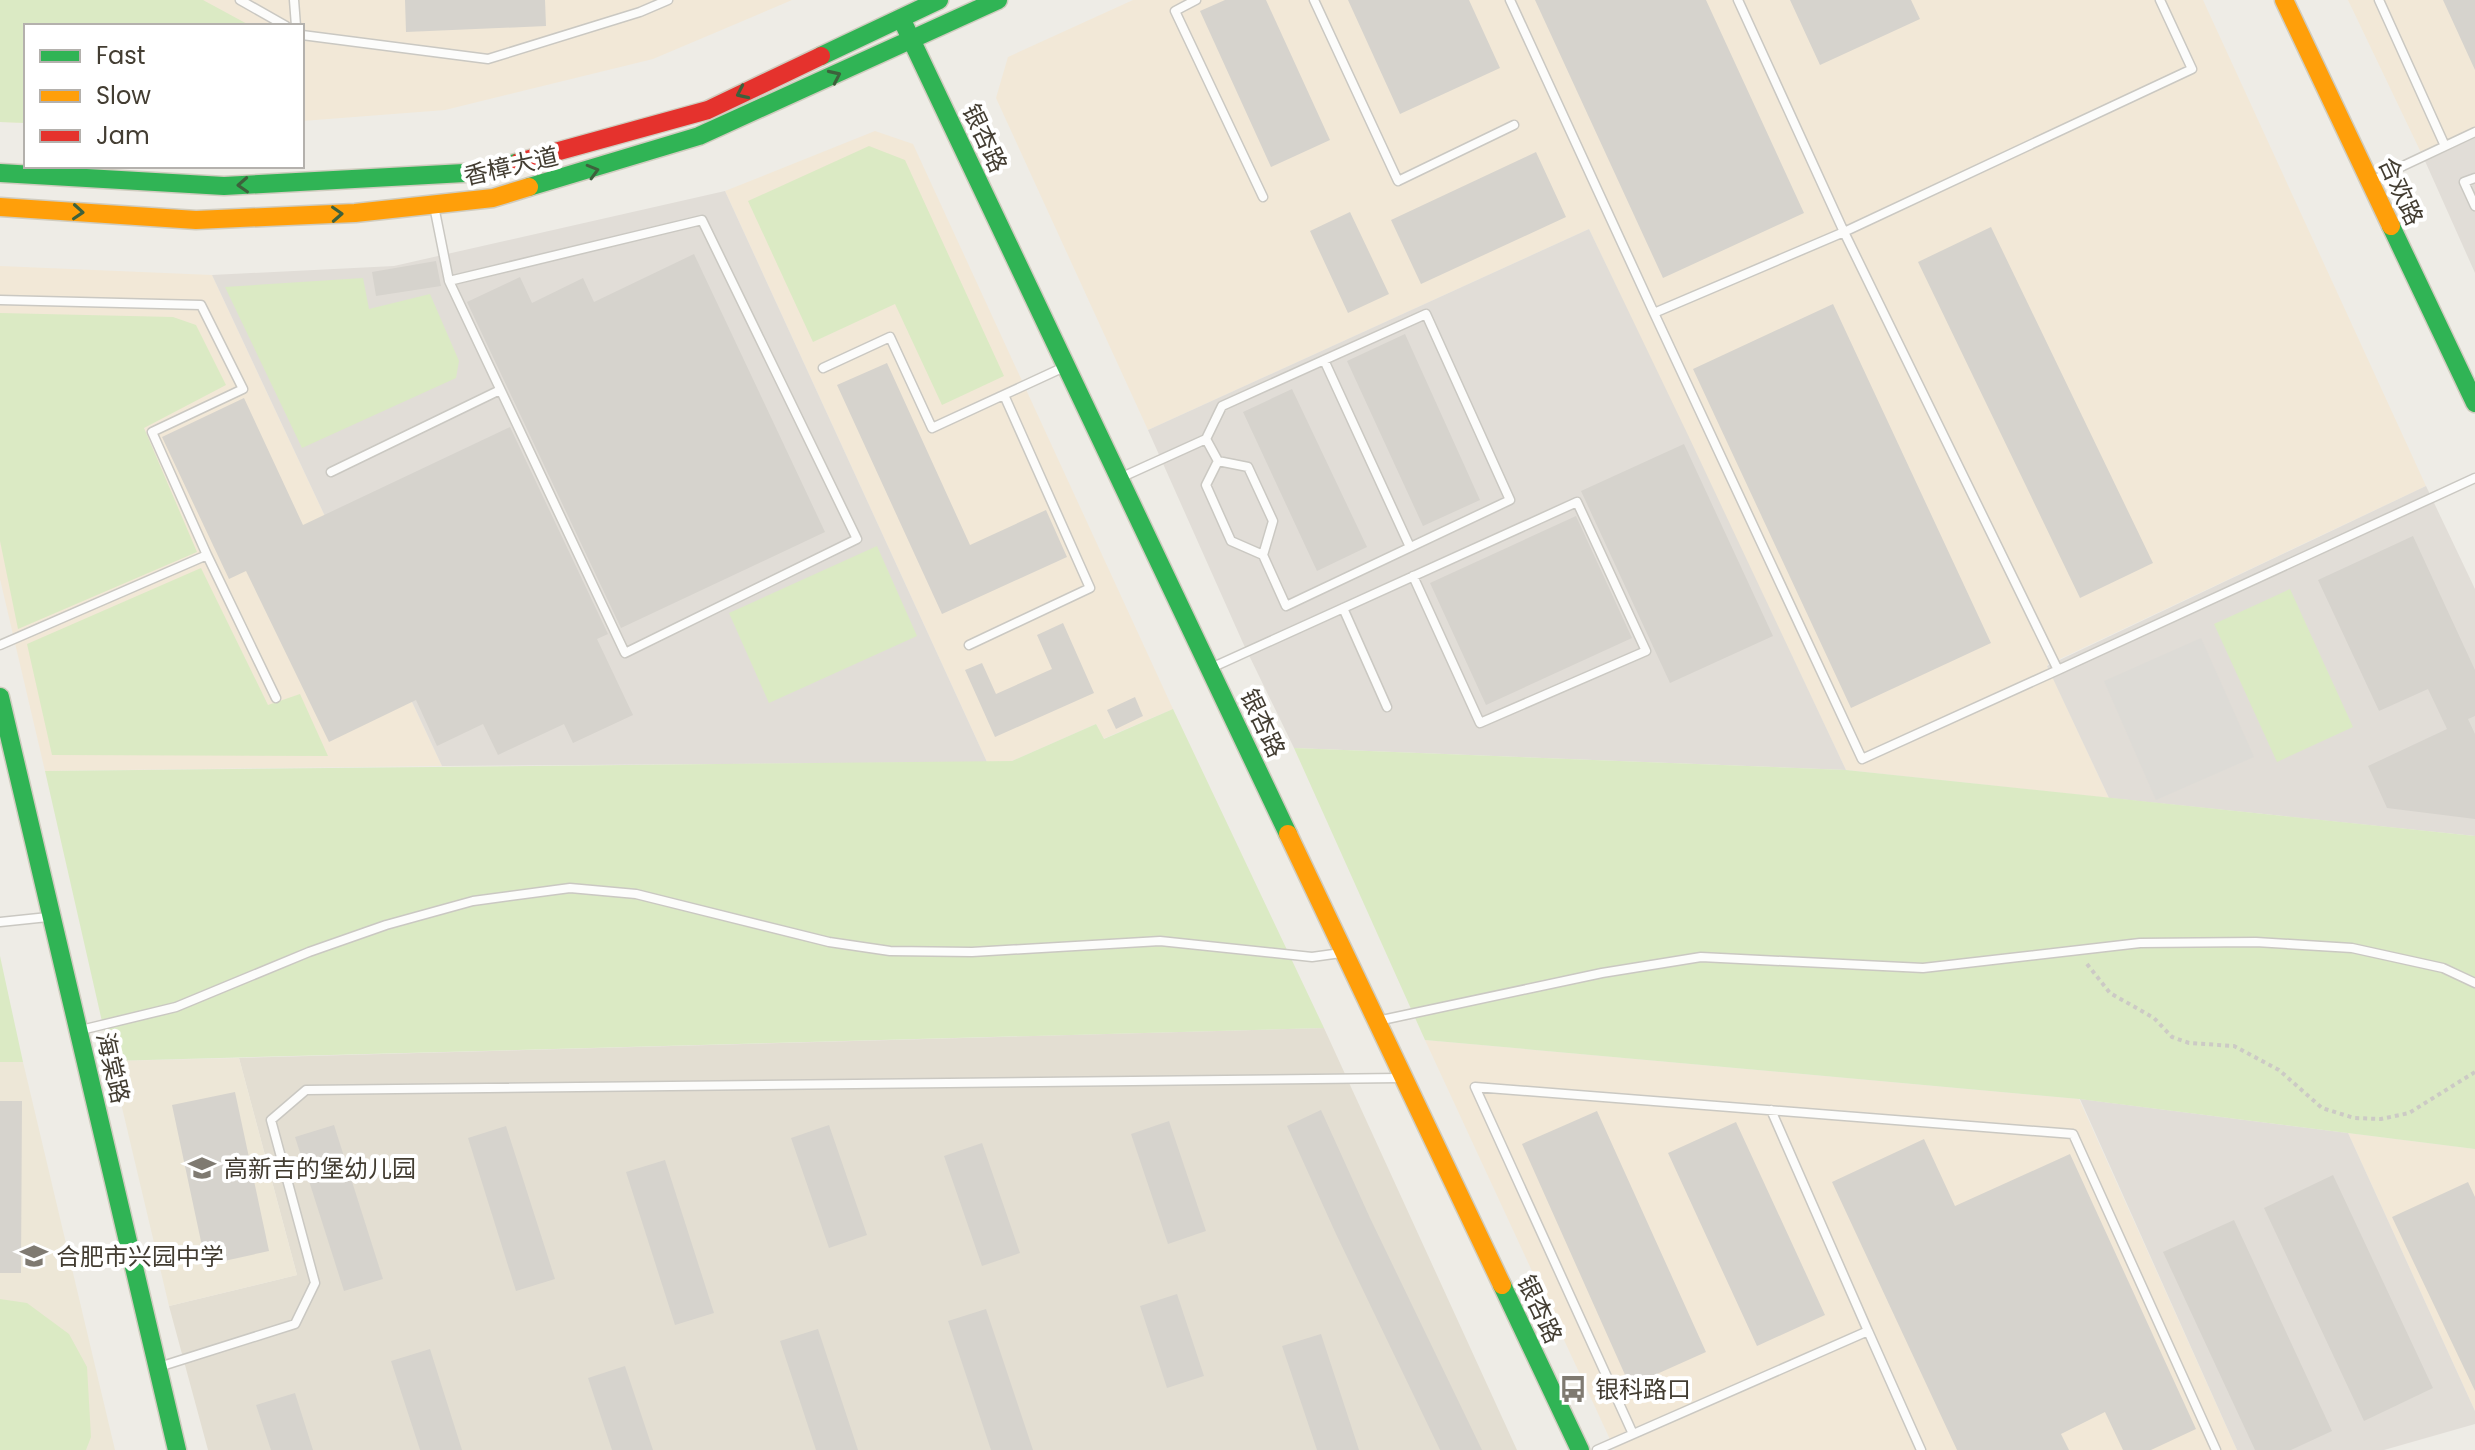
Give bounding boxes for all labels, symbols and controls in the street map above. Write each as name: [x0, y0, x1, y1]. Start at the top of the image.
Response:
legend: [24, 24, 304, 168]
text: Fast: [96, 39, 146, 72]
one-way arrow: [826, 70, 841, 86]
text: Slow: [96, 79, 151, 112]
one-way arrow: [736, 83, 751, 99]
street label: 银杏路: [955, 98, 1015, 178]
text: Jam: [96, 119, 150, 152]
street label: 香樟大道: [461, 139, 561, 193]
street label: 合欢路: [2371, 151, 2431, 231]
one-way arrow: [585, 164, 599, 180]
one-way arrow: [236, 176, 249, 193]
one-way arrow: [72, 203, 85, 220]
one-way arrow: [331, 206, 344, 223]
street label: 银杏路: [1233, 683, 1293, 763]
street label: 海棠路: [89, 1029, 137, 1107]
place label: 高新吉的堡幼儿园: [224, 1152, 416, 1185]
school or university icon: 高新吉的堡幼儿园: [187, 1153, 217, 1183]
place label: 合肥市兴园中学: [56, 1240, 224, 1273]
school or university icon: 合肥市兴园中学: [19, 1241, 49, 1271]
street label: 银杏路: [1510, 1269, 1570, 1349]
place label: 银科路口: [1595, 1373, 1691, 1406]
bus stop icon: 银科路口: [1558, 1374, 1588, 1404]

